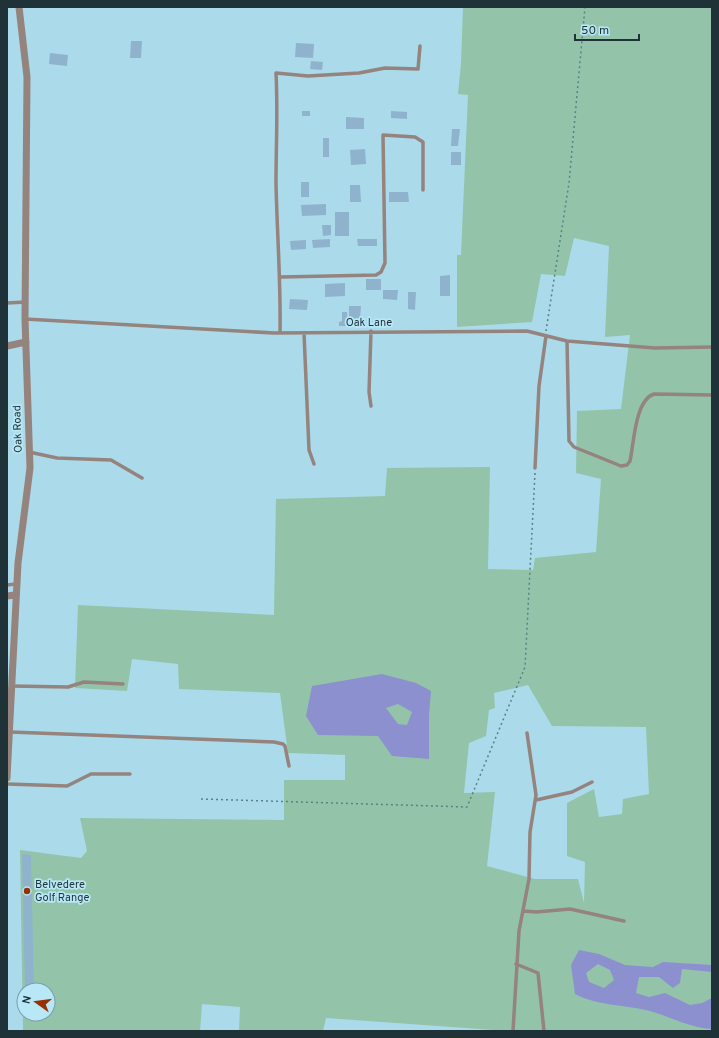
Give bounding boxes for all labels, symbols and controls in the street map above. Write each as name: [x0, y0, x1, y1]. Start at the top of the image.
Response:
scale bar: [575, 16, 639, 42]
text: 50 m: [581, 23, 609, 39]
street label: Oak Lane: [346, 316, 392, 330]
street label: Oak Road: [10, 405, 26, 453]
place label: Belvedere Golf Range: [35, 878, 89, 905]
marker: Belvedere Golf Range: [22, 886, 32, 896]
north arrow: [16, 982, 56, 1022]
text: N: [20, 994, 35, 1005]

